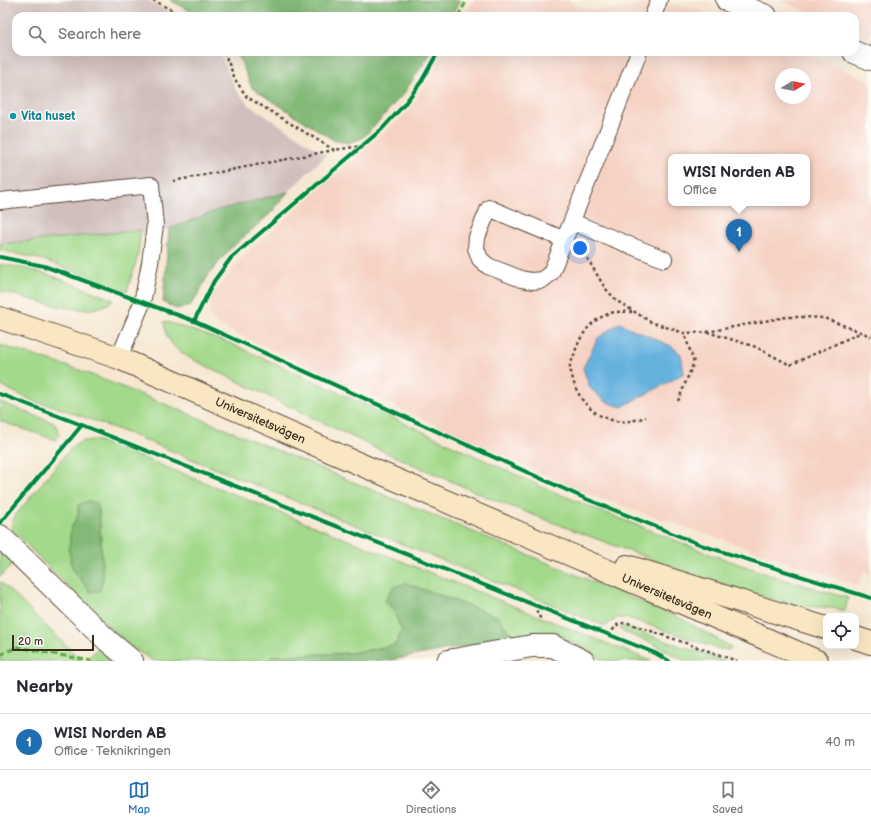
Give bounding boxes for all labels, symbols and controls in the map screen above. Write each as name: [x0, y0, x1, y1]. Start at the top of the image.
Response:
search box: [12, 12, 859, 56]
icon: search: [26, 23, 48, 45]
text: Search here: [58, 25, 141, 44]
north arrow: [775, 68, 811, 104]
place label: Vita huset: [21, 109, 75, 124]
marker: Vita huset: [8, 111, 18, 121]
popup: [668, 154, 810, 206]
text: WISI Norden AB: [683, 163, 795, 182]
text: Office: [683, 182, 717, 198]
pin: 1: [726, 219, 752, 252]
your location: [570, 238, 590, 258]
street label: Universitetsvägen: [213, 394, 308, 447]
street label: Universitetsvägen: [619, 571, 714, 623]
map controls: [823, 613, 859, 649]
button: locate: [823, 613, 859, 649]
scale bar: [12, 633, 94, 652]
text: 20 m: [18, 635, 43, 648]
text: Nearby: [16, 677, 73, 697]
text: WISI Norden AB: [54, 724, 166, 743]
text: 1: [26, 734, 32, 750]
text: 40 m: [825, 734, 855, 750]
text: Office · Teknikringen: [54, 743, 171, 759]
tab: Map: [128, 779, 150, 816]
tab: Directions: [406, 779, 456, 816]
tab: Saved: [712, 779, 743, 816]

